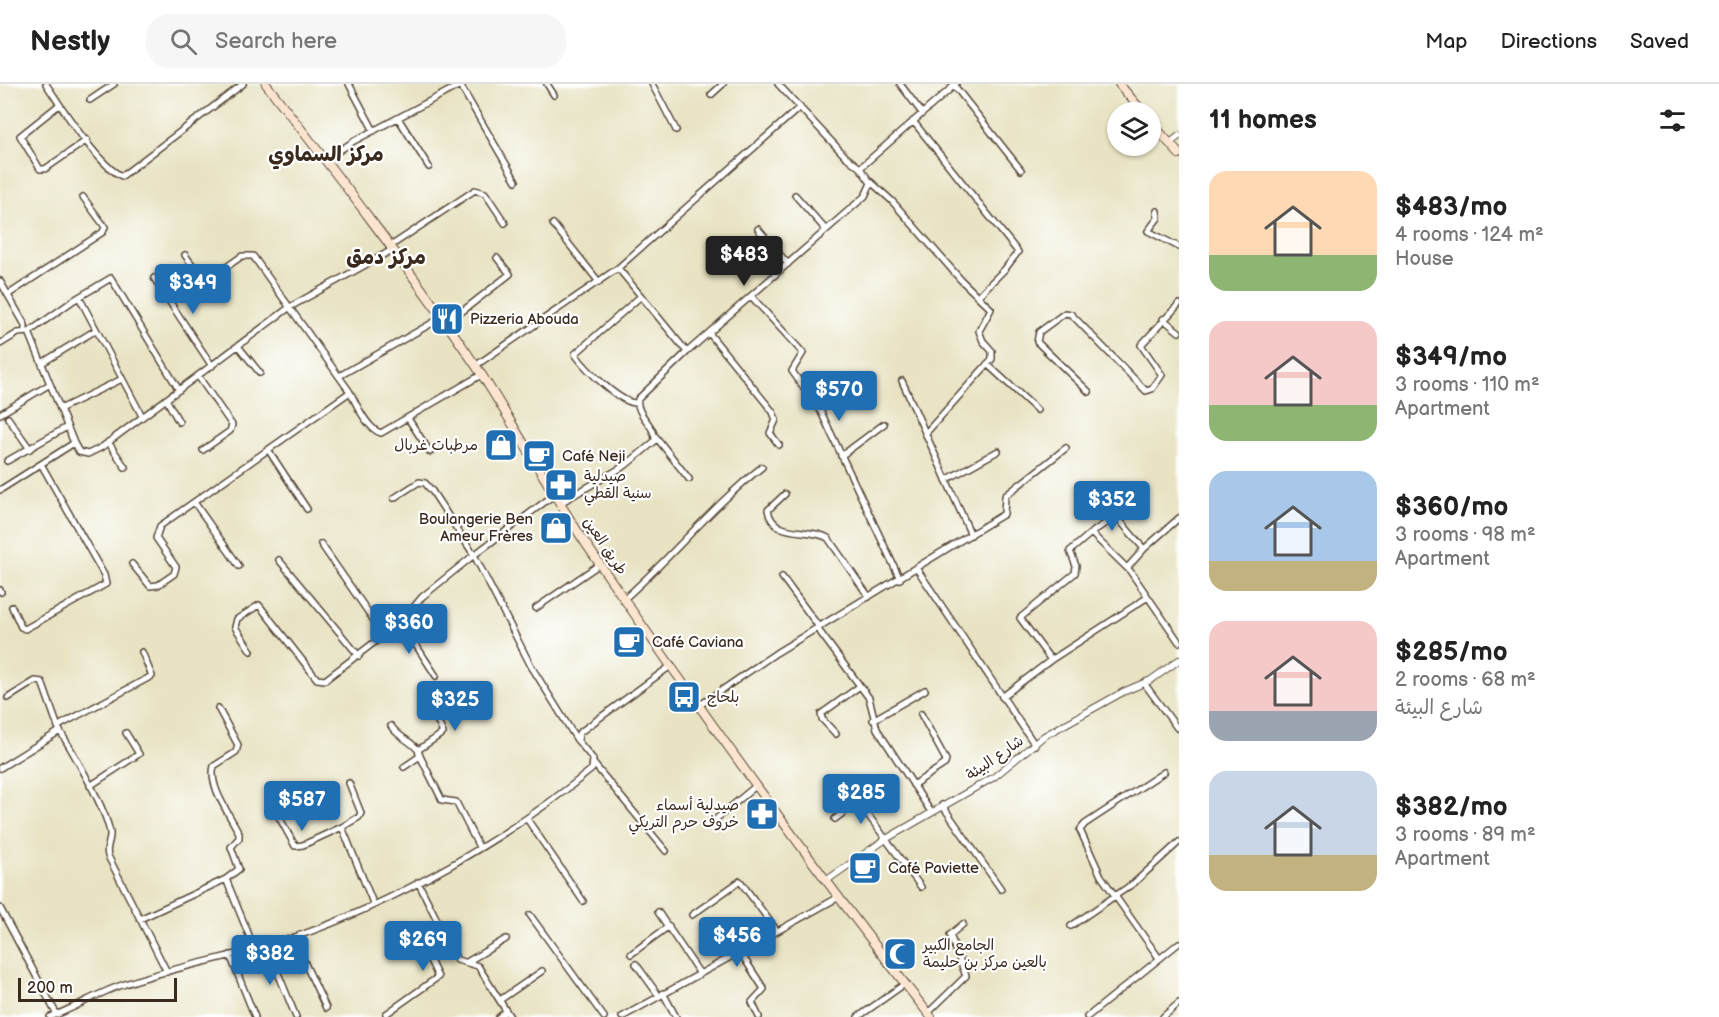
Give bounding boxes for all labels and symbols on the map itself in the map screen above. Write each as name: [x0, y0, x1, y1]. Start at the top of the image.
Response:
district label: مركز السماوي: [268, 142, 384, 170]
pin: $483: [708, 236, 780, 287]
district label: مركز دمق: [346, 245, 426, 270]
pin: $349: [157, 264, 229, 315]
restaurant icon: Pizzeria Abouda: [429, 301, 465, 337]
place label: Pizzeria Abouda: [470, 310, 579, 329]
pin: $570: [803, 371, 875, 422]
shop icon: مرطبات غربال: [483, 427, 519, 463]
place label: مرطبات غربال: [394, 436, 478, 455]
cafe icon: Café Neji: [521, 438, 557, 474]
place label: Café Neji: [562, 447, 626, 466]
pharmacy icon: صيدلية سنية القطي: [543, 467, 579, 503]
place label: صيدلية سنية القطي: [584, 467, 652, 506]
pin: $352: [1076, 481, 1148, 532]
place label: Boulangerie Ben Ameur Frères: [419, 510, 534, 546]
shop icon: Boulangerie Ben Ameur Frères: [538, 510, 574, 546]
street label: طريق العين: [579, 513, 631, 579]
pin: $360: [373, 604, 445, 655]
cafe icon: Café Caviana: [611, 624, 647, 660]
place label: Café Caviana: [652, 633, 744, 652]
bus stop icon: بلحاج: [666, 679, 702, 715]
pin: $325: [419, 681, 491, 732]
place label: بلحاج: [707, 688, 739, 707]
street label: شارع البيئة: [963, 731, 1027, 785]
pin: $285: [825, 774, 897, 825]
pin: $587: [266, 781, 338, 832]
place label: صيدلية أسماء خروف حرم التريكي: [629, 796, 739, 835]
pharmacy icon: صيدلية أسماء خروف حرم التريكي: [744, 796, 780, 832]
cafe icon: Café Paviette: [847, 850, 883, 886]
place label: Café Paviette: [888, 859, 979, 878]
pin: $456: [701, 917, 773, 968]
pin: $269: [387, 921, 459, 972]
pin: $382: [234, 935, 306, 986]
mosque icon: الجامع الكبير بالعين مركز بن حليمة: [882, 936, 918, 972]
place label: الجامع الكبير بالعين مركز بن حليمة: [921, 936, 1047, 972]
scale bar: [18, 975, 177, 1002]

